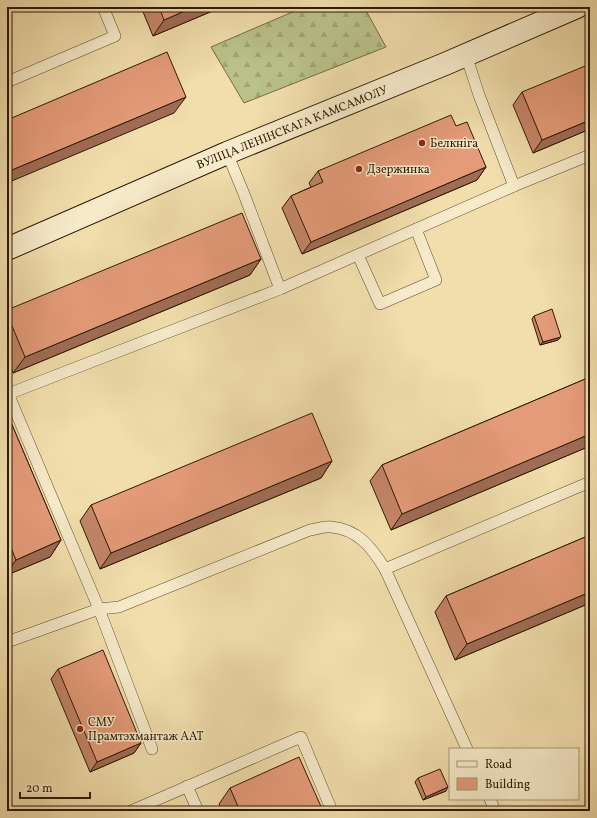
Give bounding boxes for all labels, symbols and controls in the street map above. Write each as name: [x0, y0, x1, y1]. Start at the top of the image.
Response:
street label: ВУЛІЦА ЛЕНІНСКАГА КАМСАМОЛУ: [194, 82, 390, 174]
place label: Белкніга: [430, 136, 478, 152]
marker: Белкніга: [417, 138, 427, 148]
place label: Дзержинка: [367, 162, 430, 178]
marker: Дзержинка: [354, 164, 364, 174]
place label: СМУ Прамтэхмантаж ААТ: [88, 715, 204, 745]
marker: СМУ Прамтэхмантаж ААТ: [75, 724, 85, 734]
legend: [449, 748, 579, 800]
text: Road: [485, 757, 512, 773]
scale bar: [20, 774, 90, 800]
text: Building: [485, 777, 530, 793]
text: 20 m: [26, 781, 53, 797]

